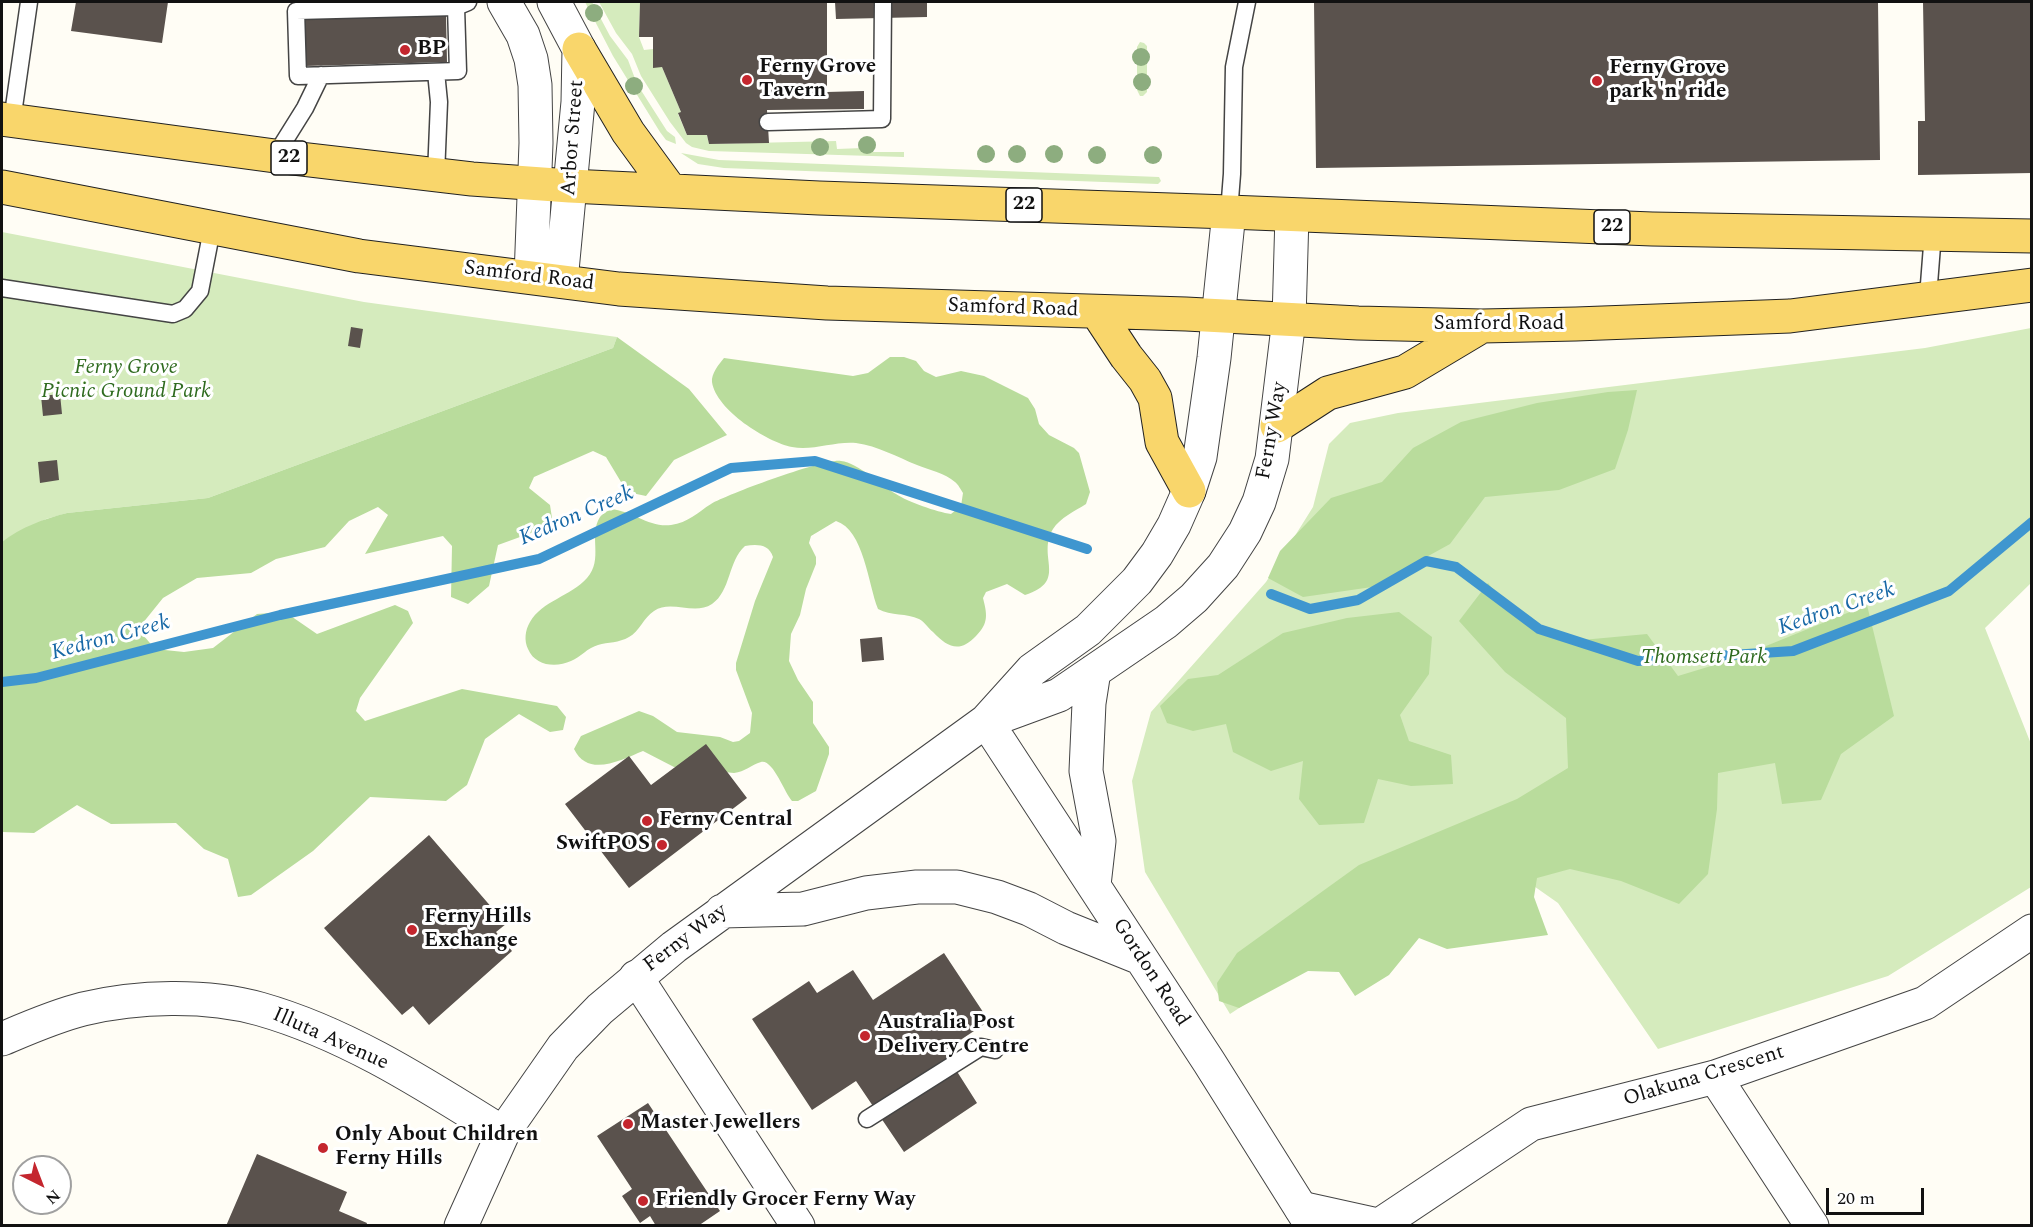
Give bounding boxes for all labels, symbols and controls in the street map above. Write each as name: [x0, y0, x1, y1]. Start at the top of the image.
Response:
place label: BP: [417, 37, 446, 63]
marker: BP: [398, 43, 412, 57]
place label: Ferny Grove Tavern: [759, 55, 876, 105]
place label: Ferny Grove park 'n' ride: [1609, 56, 1726, 106]
marker: Ferny Grove Tavern: [740, 73, 754, 87]
marker: Ferny Grove park 'n' ride: [1590, 74, 1604, 88]
street label: Arbor Street: [557, 79, 591, 197]
road number: 22: [271, 141, 307, 175]
road number: 22: [1006, 188, 1042, 222]
road number: 22: [1594, 210, 1630, 244]
street label: Samford Road: [462, 257, 596, 297]
street label: Samford Road: [947, 294, 1079, 324]
street label: Samford Road: [1434, 312, 1564, 338]
park label: Ferny Grove Picnic Ground Park: [41, 356, 211, 406]
street label: Ferny Way: [1252, 380, 1294, 482]
water label: Kedron Creek: [516, 481, 638, 553]
water label: Kedron Creek: [1775, 578, 1899, 642]
water label: Kedron Creek: [49, 610, 173, 668]
park label: Thomsett Park: [1641, 646, 1767, 672]
place label: Ferny Central: [659, 808, 792, 834]
marker: Ferny Central: [640, 814, 654, 828]
place label: SwiftPOS: [556, 832, 650, 858]
marker: SwiftPOS: [655, 838, 669, 852]
street label: Ferny Way: [639, 899, 733, 979]
place label: Ferny Hills Exchange: [424, 905, 532, 955]
street label: Gordon Road: [1106, 914, 1194, 1032]
marker: Ferny Hills Exchange: [405, 923, 419, 937]
street label: Illuta Avenue: [268, 1003, 392, 1077]
place label: Australia Post Delivery Centre: [877, 1011, 1029, 1061]
marker: Australia Post Delivery Centre: [858, 1029, 872, 1043]
street label: Olakuna Crescent: [1621, 1041, 1787, 1113]
place label: Master Jewellers: [640, 1111, 801, 1137]
marker: Master Jewellers: [621, 1117, 635, 1131]
place label: Only About Children Ferny Hills: [335, 1123, 538, 1173]
marker: Only About Children Ferny Hills: [316, 1141, 330, 1155]
north arrow: [12, 1155, 72, 1215]
scale bar: [1829, 1176, 1926, 1214]
text: N: [40, 1184, 66, 1210]
text: 20 m: [1837, 1185, 1875, 1212]
place label: Friendly Grocer Ferny Way: [655, 1188, 915, 1214]
marker: Friendly Grocer Ferny Way: [636, 1194, 650, 1208]

